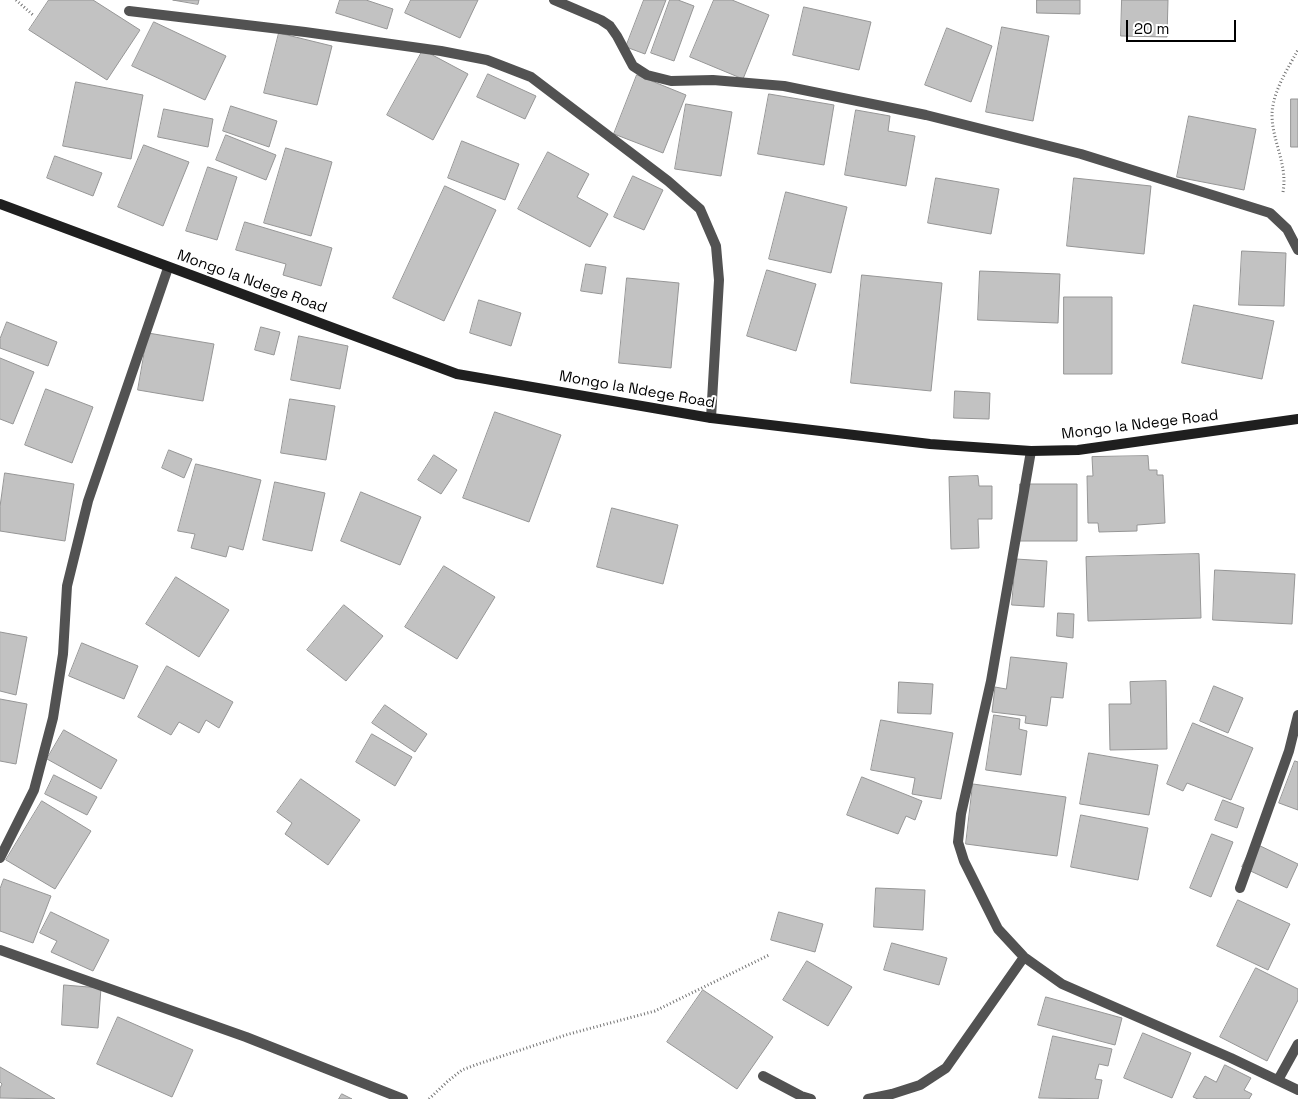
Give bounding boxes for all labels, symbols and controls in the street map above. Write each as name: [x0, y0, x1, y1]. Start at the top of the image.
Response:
scale bar: [1128, 10, 1238, 42]
text: 20 m: [1134, 19, 1169, 38]
street label: Mongo la Ndege Road: [175, 247, 329, 317]
street label: Mongo la Ndege Road: [558, 367, 716, 413]
street label: Mongo la Ndege Road: [1060, 406, 1220, 444]

